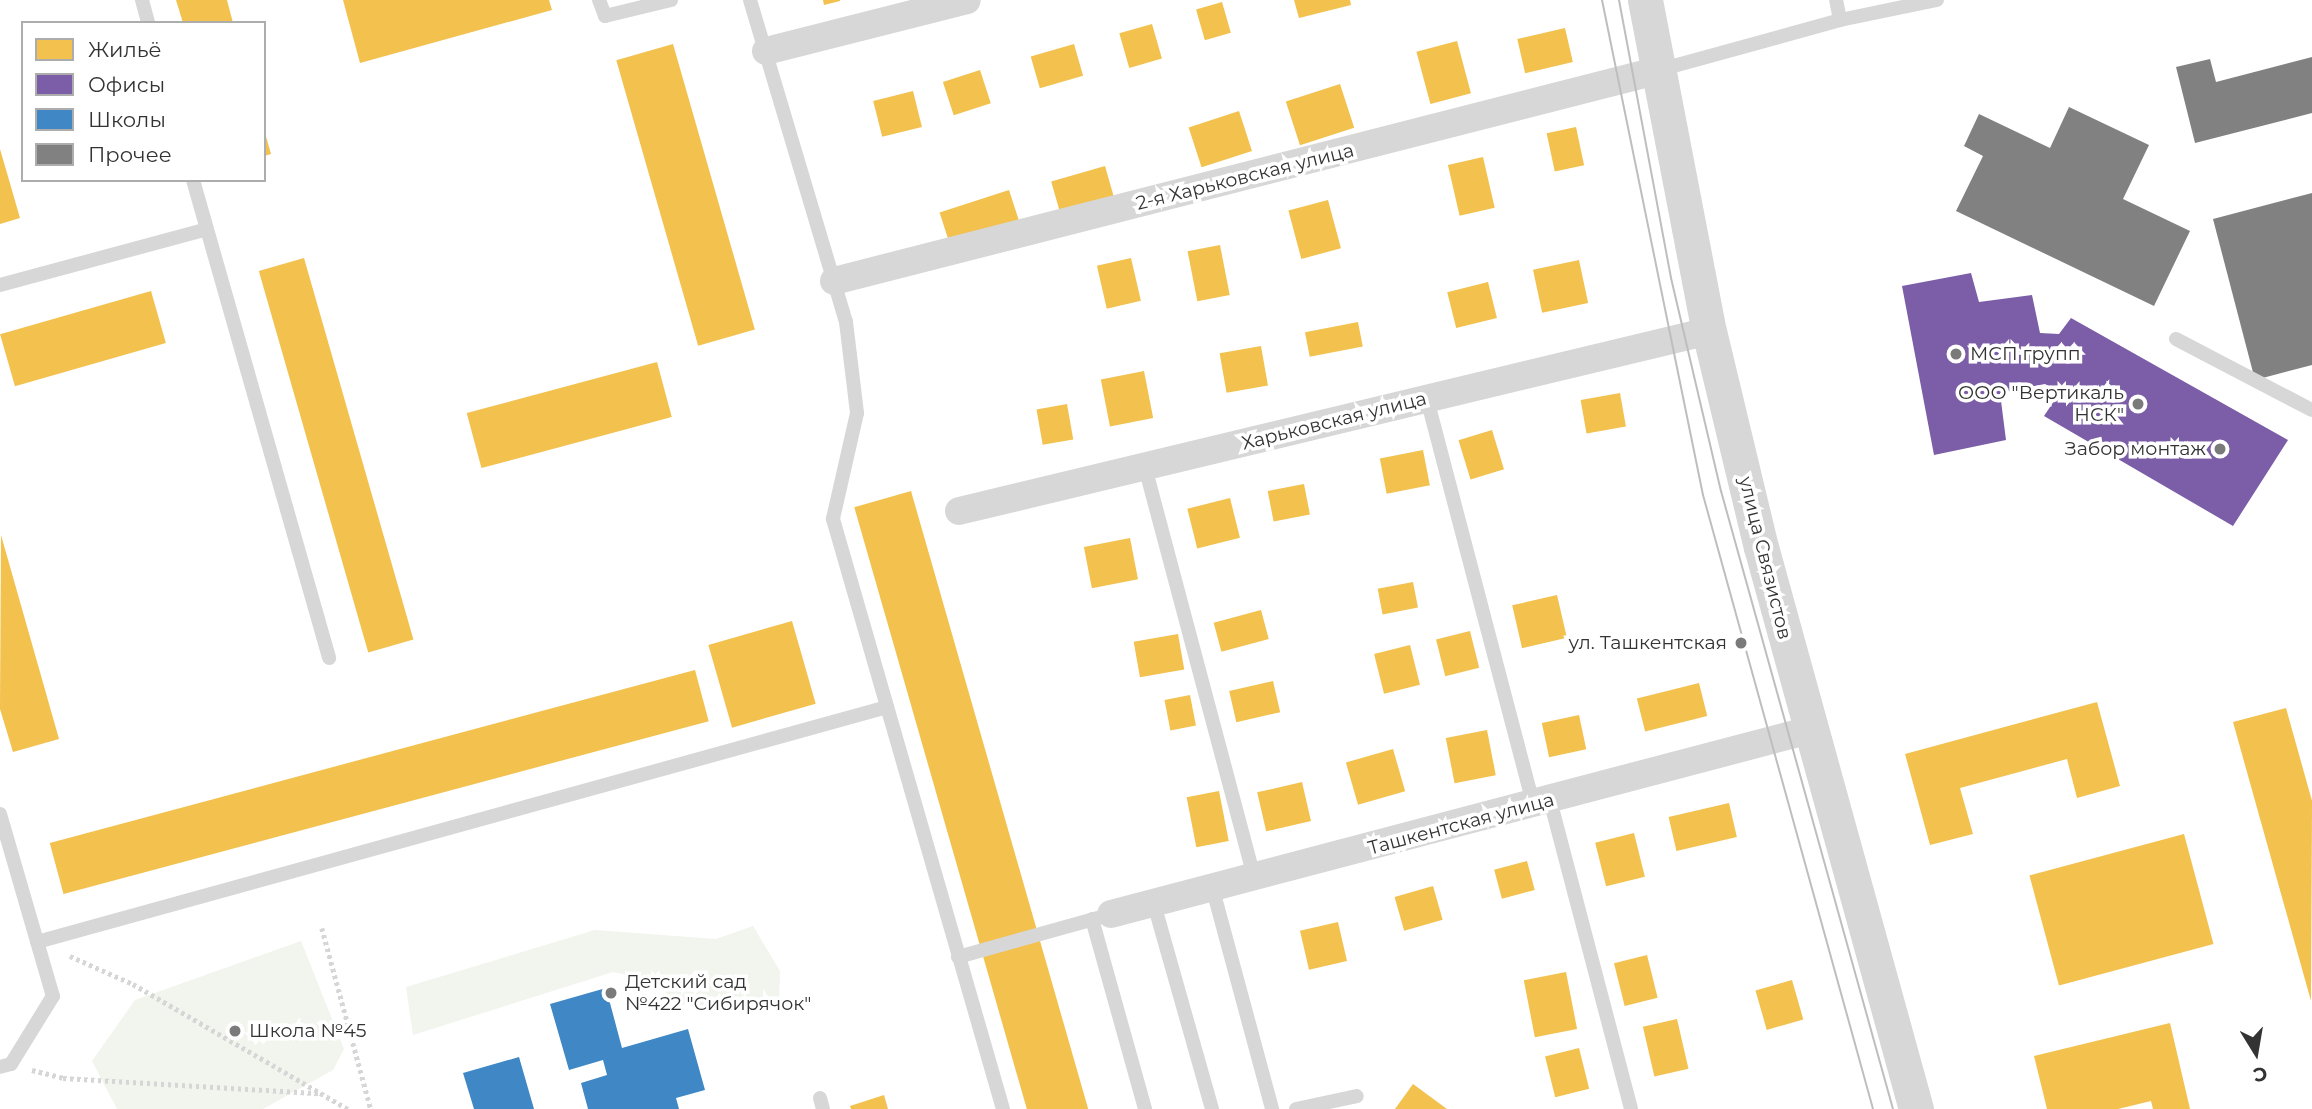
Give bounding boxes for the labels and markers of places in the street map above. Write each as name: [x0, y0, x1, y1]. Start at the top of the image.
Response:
place label: МСП групп: [1970, 343, 2081, 365]
marker: МСП групп: [1948, 346, 1964, 362]
place label: ООО "Вертикаль НСК": [1958, 382, 2124, 426]
marker: ООО "Вертикаль НСК": [2130, 396, 2146, 412]
place label: Забор монтаж: [2065, 438, 2206, 460]
marker: Забор монтаж: [2212, 441, 2228, 457]
place label: ул. Ташкентская: [1569, 632, 1727, 654]
marker: ул. Ташкентская: [1733, 635, 1749, 651]
place label: Детский сад №422 "Сибирячок": [625, 971, 811, 1015]
marker: Детский сад №422 "Сибирячок": [603, 985, 619, 1001]
place label: Школа №45: [249, 1020, 366, 1042]
marker: Школа №45: [227, 1023, 243, 1039]

